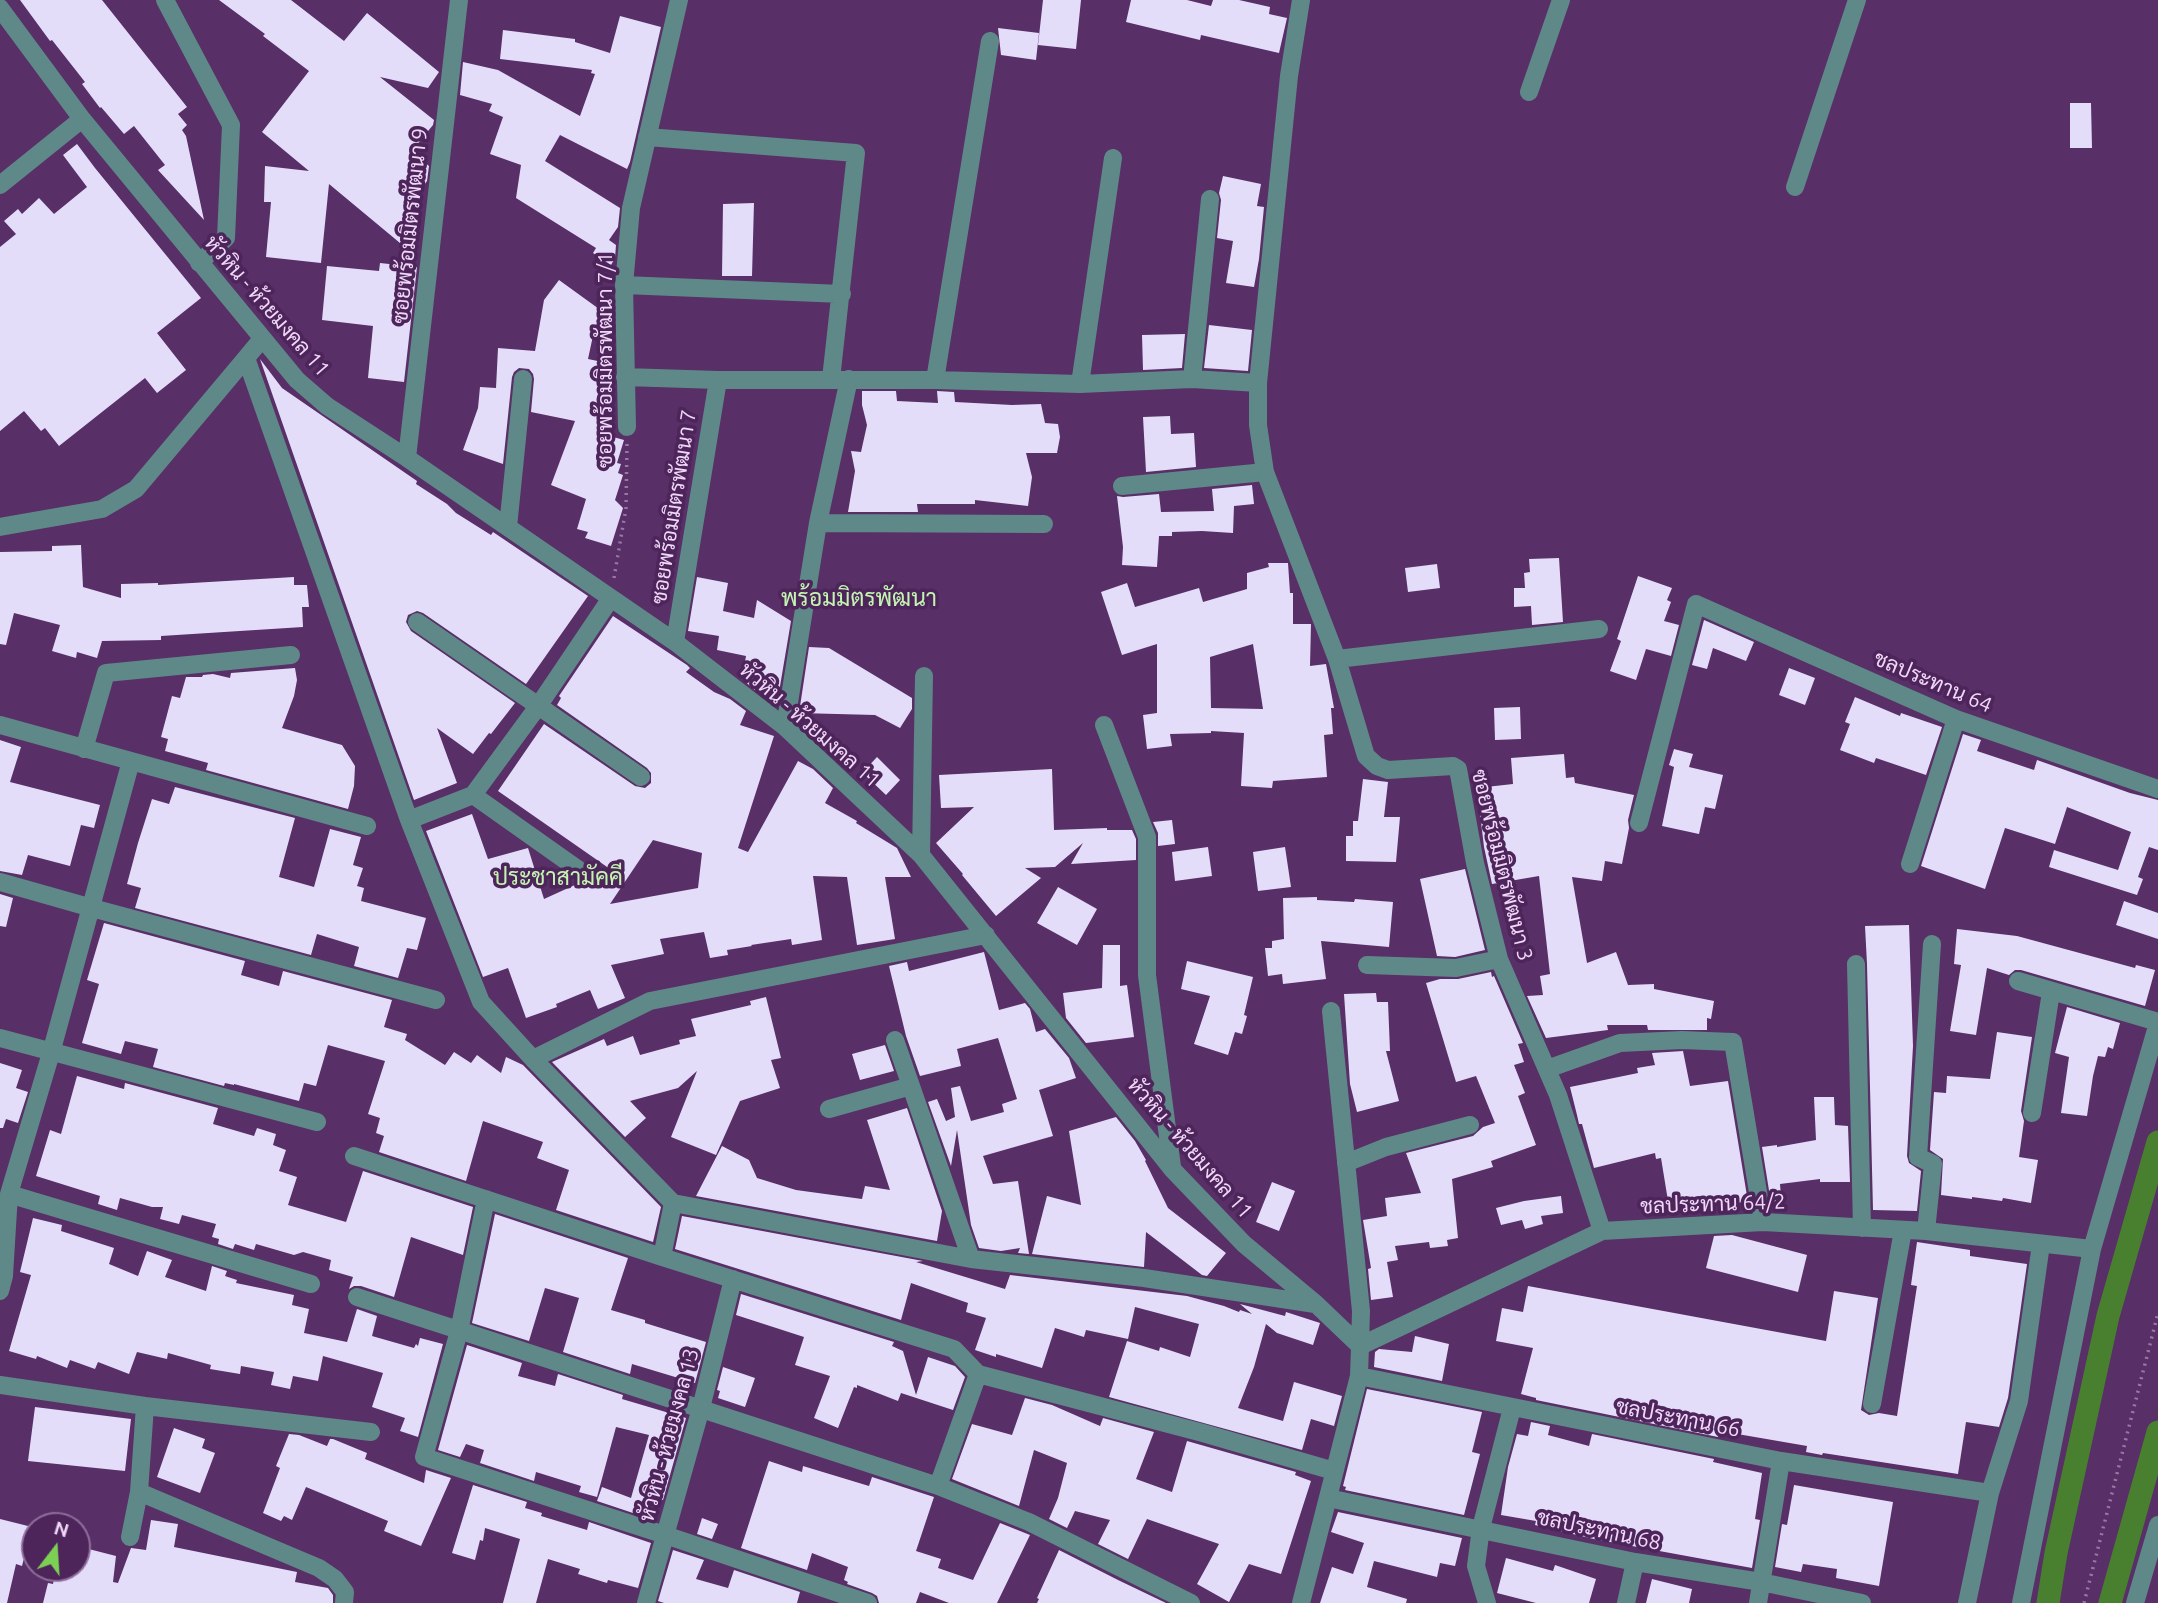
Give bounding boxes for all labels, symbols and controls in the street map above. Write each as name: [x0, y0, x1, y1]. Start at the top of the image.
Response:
street label: ซอยพร้อมมิตรพัฒนา 9: [387, 127, 433, 325]
street label: หัวหิน - ห้วยมงคล 11: [199, 230, 335, 382]
street label: ซอยพร้อมมิตรพัฒนา 7/1: [592, 252, 618, 468]
street label: ซอยพร้อมมิตรพัฒนา 7: [646, 408, 702, 606]
district label: พร้อมมิตรพัฒนา: [781, 584, 937, 612]
street label: ชลประทาน 64: [1870, 646, 1996, 718]
street label: หัวหิน - ห้วยมงคล 11: [734, 657, 886, 793]
street label: ซอยพร้อมมิตรพัฒนา 3: [1466, 767, 1538, 963]
district label: ประชาสามัคคี: [493, 863, 623, 891]
street label: หัวหิน - ห้วยมงคล 11: [1122, 1072, 1258, 1224]
street label: ชลประทาน 64/2: [1640, 1189, 1786, 1219]
street label: หัวหิน - ห้วยมงคล 13: [634, 1346, 704, 1524]
street label: ชลประทาน 66: [1614, 1394, 1742, 1442]
street label: ชลประทาน 68: [1535, 1505, 1663, 1555]
north arrow: [21, 1512, 91, 1582]
text: N: [52, 1516, 72, 1541]

